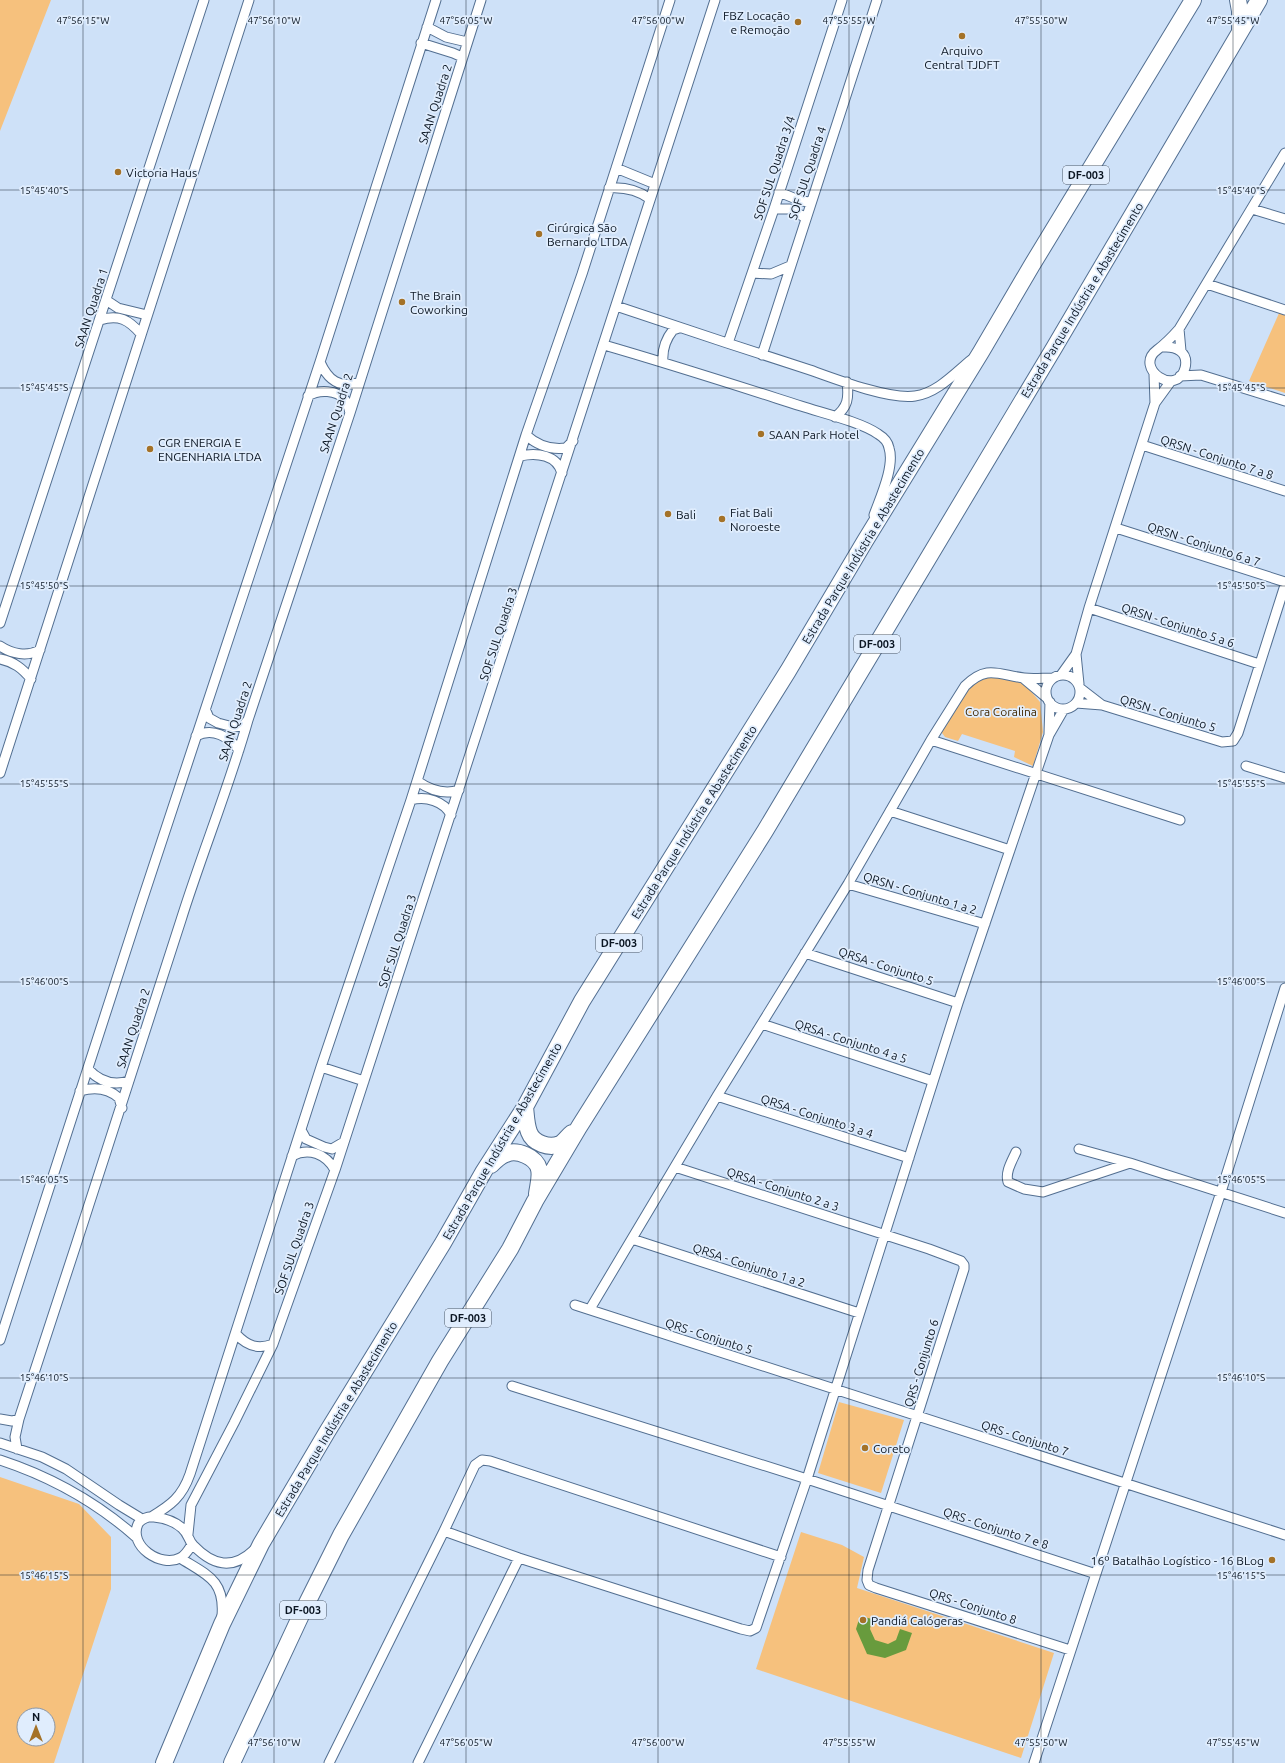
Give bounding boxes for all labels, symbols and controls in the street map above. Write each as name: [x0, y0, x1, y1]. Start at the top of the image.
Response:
place label: FBZ Locação e Remoção: [723, 9, 790, 36]
text: 47°56'15"W: [57, 15, 109, 26]
text: 47°56'10"W: [248, 15, 300, 26]
text: 47°56'05"W: [440, 15, 492, 26]
text: 47°56'00"W: [632, 15, 684, 26]
text: 47°55'55"W: [823, 15, 875, 26]
text: 47°55'50"W: [1015, 15, 1067, 26]
text: 47°55'45"W: [1207, 15, 1259, 26]
marker: FBZ Locação e Remoção: [793, 17, 803, 27]
marker: Arquivo Central TJDFT: [957, 31, 967, 41]
place label: Arquivo Central TJDFT: [924, 44, 1000, 71]
street label: SAAN Quadra 2: [416, 62, 454, 146]
street label: SOF SUL Quadra 3/4: [751, 114, 797, 222]
street label: SOF SUL Quadra 4: [786, 124, 828, 221]
place label: Victoria Haus: [126, 166, 197, 179]
road number: DF-003: [1063, 166, 1109, 184]
marker: Victoria Haus: [113, 167, 123, 177]
text: 15°45'40"S: [20, 185, 68, 196]
text: 15°45'40"S: [1217, 185, 1265, 196]
street label: Estrada Parque Indústria e Abastecimento: [1018, 200, 1146, 400]
place label: Cirúrgica São Bernardo LTDA: [547, 221, 628, 248]
marker: Cirúrgica São Bernardo LTDA: [534, 229, 544, 239]
street label: SAAN Quadra 1: [72, 266, 110, 350]
place label: The Brain Coworking: [410, 289, 468, 316]
marker: The Brain Coworking: [397, 297, 407, 307]
street label: SAAN Quadra 2: [317, 371, 355, 455]
text: 15°45'45"S: [20, 382, 68, 393]
text: 15°45'45"S: [1217, 382, 1265, 393]
place label: SAAN Park Hotel: [769, 428, 859, 441]
marker: SAAN Park Hotel: [756, 429, 766, 439]
street label: QRSN - Conjunto 7 a 8: [1159, 433, 1275, 482]
place label: CGR ENERGIA E ENGENHARIA LTDA: [158, 436, 262, 463]
marker: CGR ENERGIA E ENGENHARIA LTDA: [145, 444, 155, 454]
street label: Estrada Parque Indústria e Abastecimento: [799, 446, 927, 646]
place label: Fiat Bali Noroeste: [730, 506, 780, 533]
place label: Bali: [676, 508, 696, 521]
marker: Bali: [663, 509, 673, 519]
marker: Fiat Bali Noroeste: [717, 514, 727, 524]
street label: QRSN - Conjunto 6 a 7: [1146, 520, 1262, 568]
text: 15°45'50"S: [20, 580, 68, 591]
text: 15°45'50"S: [1217, 580, 1265, 591]
street label: SOF SUL Quadra 3: [477, 586, 519, 682]
street label: QRSN - Conjunto 5 a 6: [1120, 601, 1236, 650]
road number: DF-003: [854, 635, 900, 653]
street label: SAAN Quadra 2: [216, 679, 254, 763]
street label: QRSN - Conjunto 5: [1118, 692, 1218, 734]
park label: Cora Coralina: [965, 705, 1037, 718]
street label: Estrada Parque Indústria e Abastecimento: [629, 723, 759, 921]
text: 15°45'55"S: [20, 778, 68, 789]
text: 15°45'55"S: [1217, 778, 1265, 789]
street label: QRSN - Conjunto 1 a 2: [862, 870, 978, 916]
street label: SOF SUL Quadra 3: [376, 893, 418, 989]
road number: DF-003: [596, 934, 642, 952]
street label: QRSA - Conjunto 5: [837, 945, 935, 987]
text: 15°46'00"S: [20, 976, 68, 987]
text: 15°46'00"S: [1217, 976, 1265, 987]
street label: SAAN Quadra 2: [114, 986, 152, 1070]
street label: QRSA - Conjunto 4 a 5: [793, 1017, 909, 1065]
street label: Estrada Parque Indústria e Abastecimento: [440, 1040, 564, 1242]
street label: QRSA - Conjunto 3 a 4: [759, 1092, 875, 1140]
street label: QRSA - Conjunto 2 a 3: [725, 1165, 841, 1213]
text: 15°46'05"S: [20, 1174, 68, 1185]
text: 15°46'05"S: [1217, 1174, 1265, 1185]
street label: SOF SUL Quadra 3: [272, 1200, 316, 1296]
street label: QRSA - Conjunto 1 a 2: [691, 1241, 807, 1289]
road number: DF-003: [445, 1309, 491, 1327]
street label: QRS - Conjunto 5: [664, 1316, 754, 1356]
street label: QRS - Conjunto 6: [901, 1317, 941, 1408]
street label: Estrada Parque Indústria e Abastecimento: [272, 1319, 400, 1519]
text: 15°46'10"S: [20, 1372, 68, 1383]
text: 15°46'10"S: [1217, 1372, 1265, 1383]
street label: QRS - Conjunto 7: [980, 1418, 1070, 1458]
place label: Coreto: [873, 1442, 910, 1455]
marker: Coreto: [860, 1443, 870, 1453]
street label: QRS - Conjunto 7 e 8: [942, 1505, 1051, 1551]
place label: 16º Batalhão Logístico - 16 BLog: [1091, 1554, 1264, 1567]
marker: 16º Batalhão Logístico - 16 BLog: [1267, 1555, 1277, 1565]
text: 15°46'15"S: [20, 1570, 68, 1581]
text: 15°46'15"S: [1217, 1570, 1265, 1581]
street label: QRS - Conjunto 8: [928, 1586, 1019, 1626]
road number: DF-003: [280, 1601, 326, 1619]
place label: Pandiá Calógeras: [871, 1614, 963, 1627]
marker: Pandiá Calógeras: [858, 1615, 868, 1625]
north arrow: [16, 1707, 56, 1747]
text: N: [32, 1711, 40, 1723]
text: 47°56'10"W: [248, 1737, 300, 1748]
text: 47°56'05"W: [440, 1737, 492, 1748]
text: 47°56'00"W: [632, 1737, 684, 1748]
text: 47°55'55"W: [823, 1737, 875, 1748]
text: 47°55'50"W: [1015, 1737, 1067, 1748]
text: 47°55'45"W: [1207, 1737, 1259, 1748]

